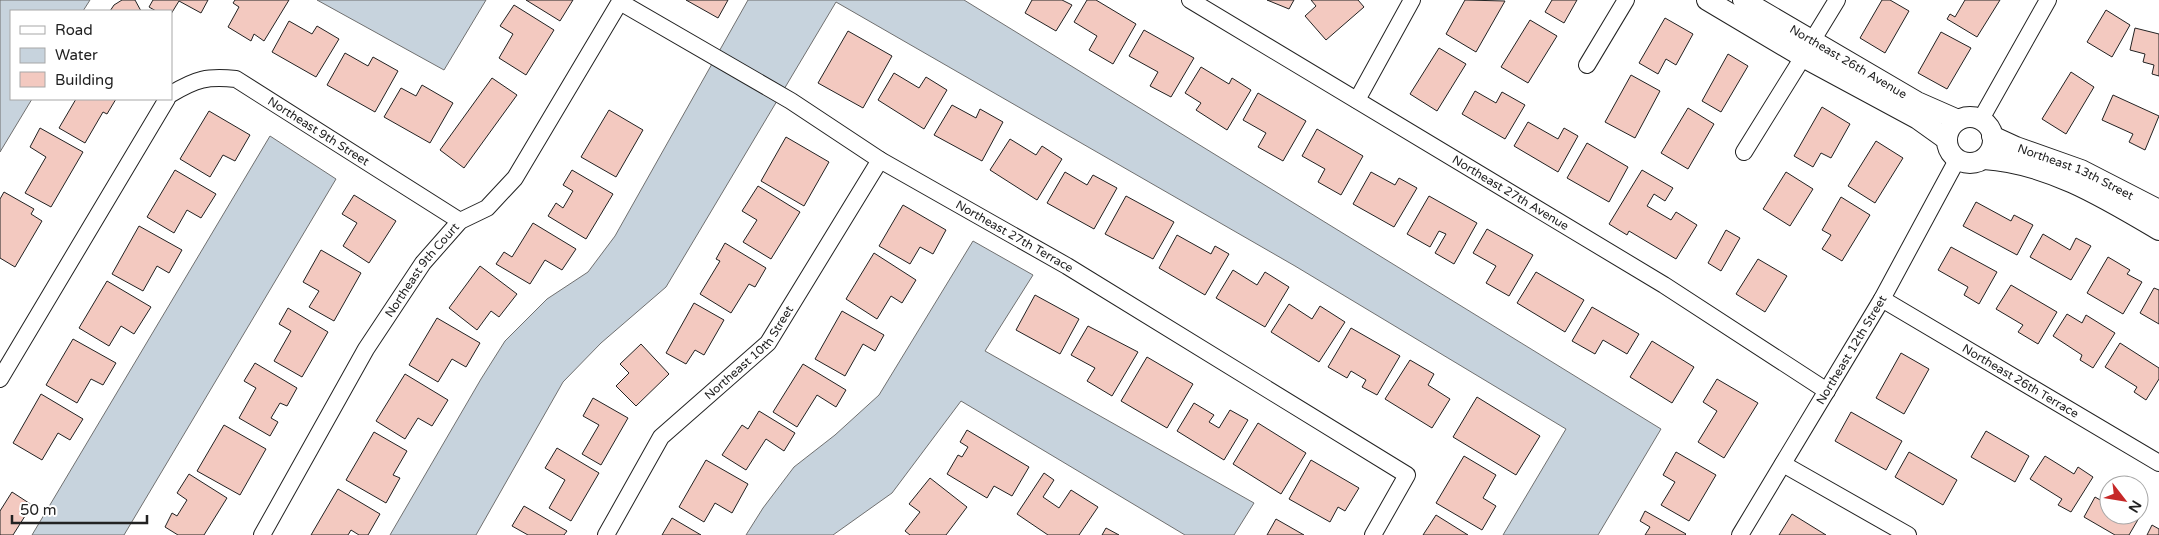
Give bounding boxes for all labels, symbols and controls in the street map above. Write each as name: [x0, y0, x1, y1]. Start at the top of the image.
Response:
legend: [10, 10, 172, 100]
text: Road: [55, 21, 93, 39]
street label: Northeast 26th Avenue: [1787, 22, 1909, 102]
text: Water: [55, 46, 98, 64]
text: Building: [55, 71, 114, 89]
street label: Northeast 9th Street: [265, 94, 372, 169]
street label: Northeast 13th Street: [2016, 141, 2136, 203]
street label: Northeast 27th Avenue: [1450, 152, 1571, 233]
street label: Northeast 27th Terrace: [953, 197, 1076, 275]
street label: Northeast 9th Court: [382, 220, 462, 320]
street label: Northeast 12th Street: [1813, 293, 1890, 407]
street label: Northeast 10th Street: [702, 303, 796, 402]
street label: Northeast 26th Terrace: [1960, 341, 2081, 421]
north arrow: [2099, 475, 2149, 525]
scale bar: [12, 492, 148, 524]
text: N: [2125, 497, 2145, 516]
text: 50 m: [20, 501, 57, 519]

